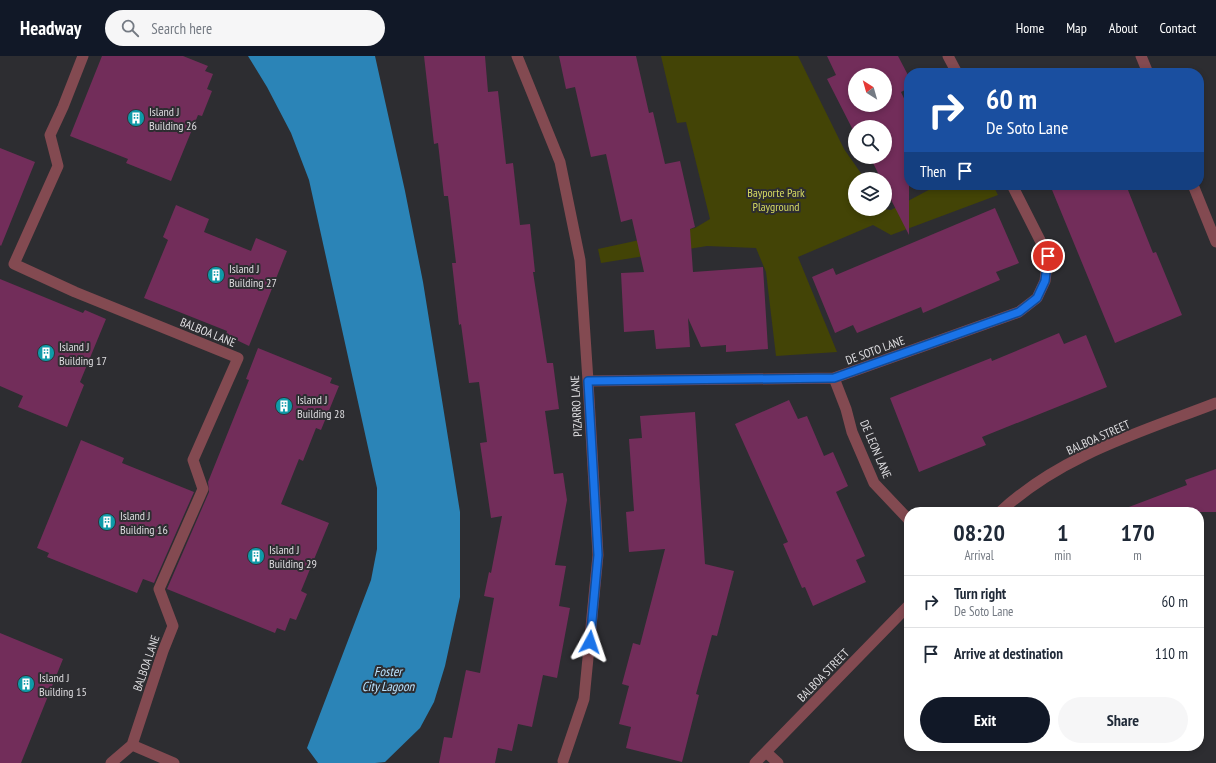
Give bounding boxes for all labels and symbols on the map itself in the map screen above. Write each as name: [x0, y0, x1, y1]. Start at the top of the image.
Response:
north arrow: [848, 68, 892, 112]
place label: Island J Building 26: [149, 104, 197, 133]
building icon: Island J Building 26: [126, 108, 146, 128]
park label: Bayporte Park Playground: [747, 185, 805, 214]
pin: [1031, 239, 1065, 273]
place label: Island J Building 27: [229, 261, 277, 290]
building icon: Island J Building 27: [206, 265, 226, 285]
street label: BALBOA LANE: [178, 314, 238, 350]
street label: DE SOTO LANE: [843, 332, 907, 368]
place label: Island J Building 17: [59, 339, 107, 368]
building icon: Island J Building 17: [36, 343, 56, 363]
street label: PIZARRO LANE: [567, 375, 585, 437]
place label: Island J Building 28: [297, 392, 345, 421]
building icon: Island J Building 28: [274, 396, 294, 416]
street label: BALBOA STREET: [1064, 416, 1133, 458]
street label: DE LEON LANE: [857, 418, 895, 480]
place label: Island J Building 16: [120, 508, 168, 537]
building icon: Island J Building 16: [97, 512, 117, 532]
place label: Island J Building 29: [269, 542, 317, 571]
building icon: Island J Building 29: [246, 546, 266, 566]
position arrow: [569, 621, 611, 663]
street label: BALBOA LANE: [129, 633, 163, 693]
street label: BALBOA STREET: [794, 645, 852, 705]
water label: Foster City Lagoon: [362, 663, 416, 695]
place label: Island J Building 15: [39, 670, 87, 699]
building icon: Island J Building 15: [16, 674, 36, 694]

